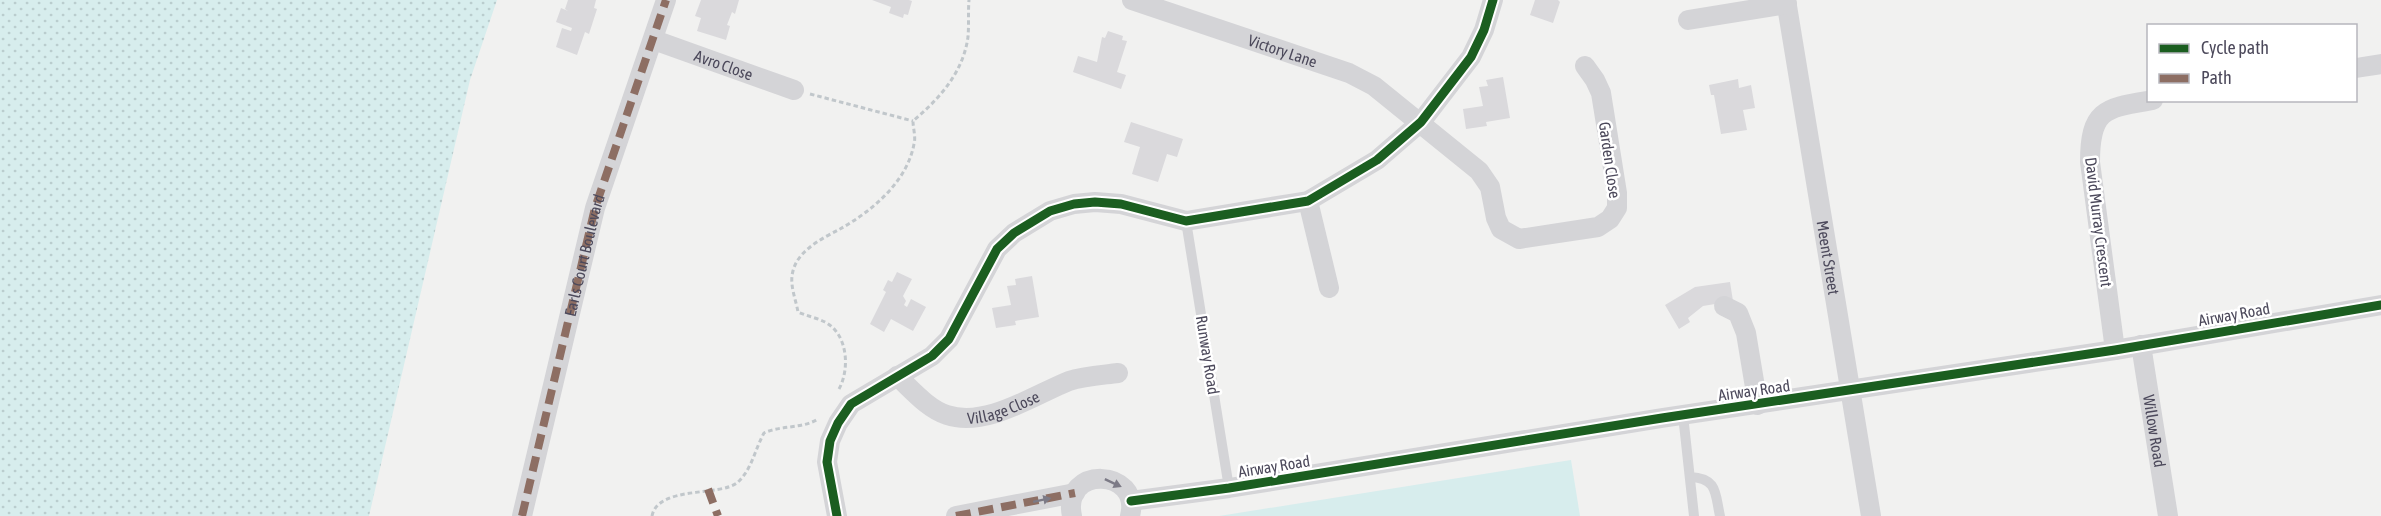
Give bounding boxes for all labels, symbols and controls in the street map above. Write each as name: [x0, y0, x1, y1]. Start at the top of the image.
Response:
legend: [2147, 24, 2357, 102]
street label: Victory Lane: [1246, 31, 1320, 71]
text: Cycle path: [2201, 37, 2269, 58]
street label: Avro Close: [692, 46, 755, 84]
text: Path: [2201, 67, 2232, 88]
street label: Garden Close: [1596, 121, 1624, 199]
street label: David Murray Crescent: [2081, 156, 2116, 288]
street label: Earls Court Boulevard: [561, 192, 608, 318]
street label: Meent Street: [1813, 219, 1843, 296]
street label: Airway Road: [2197, 299, 2271, 330]
street label: Runway Road: [1192, 314, 1223, 396]
street label: Airway Road: [1717, 376, 1791, 405]
street label: Village Close: [967, 387, 1042, 427]
street label: Willow Road: [2140, 393, 2169, 469]
street label: Airway Road: [1237, 451, 1311, 482]
one-way arrow: [1105, 478, 1122, 487]
one-way arrow: [1033, 495, 1052, 504]

